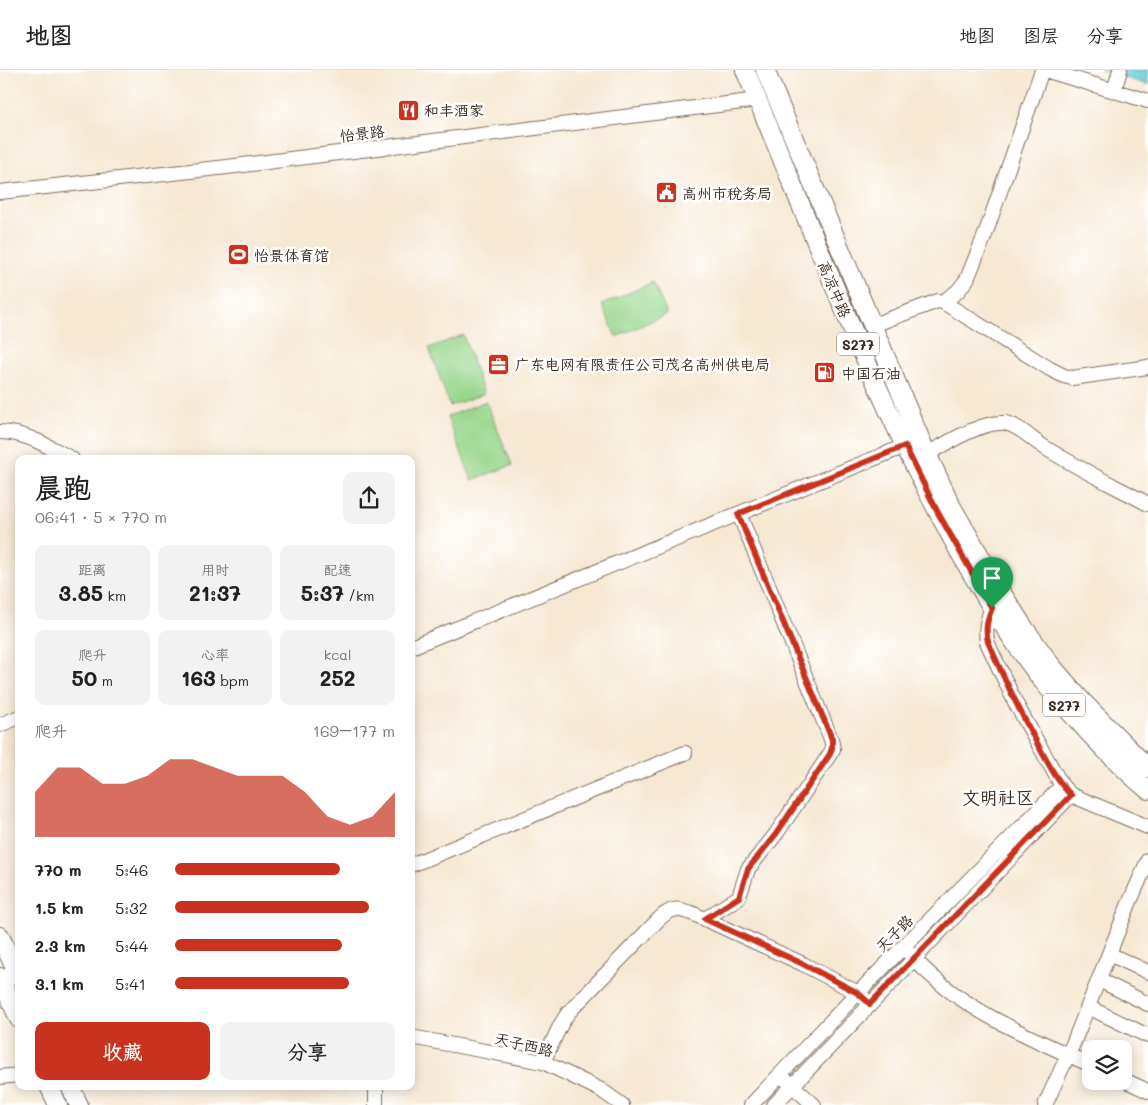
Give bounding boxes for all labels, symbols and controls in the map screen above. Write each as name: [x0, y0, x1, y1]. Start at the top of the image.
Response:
text: 地图: [25, 19, 73, 50]
text: 地图: [959, 23, 995, 47]
text: 图层: [1023, 23, 1059, 47]
text: 分享: [1087, 23, 1123, 47]
restaurant icon: 和丰酒家: [396, 98, 420, 122]
place label: 和丰酒家: [424, 100, 484, 120]
street label: 怡景路: [338, 120, 386, 146]
public building icon: 高州市税务局: [654, 181, 678, 205]
place label: 高州市税务局: [682, 183, 772, 203]
sports icon: 怡景体育馆: [226, 243, 250, 267]
place label: 怡景体育馆: [254, 245, 329, 265]
street label: 高凉中路: [814, 257, 856, 321]
road number: S277: [837, 332, 879, 356]
office icon: 广东电网有限责任公司茂名高州供电局: [487, 352, 511, 376]
place label: 广东电网有限责任公司茂名高州供电局: [515, 354, 770, 374]
fuel station icon: 中国石油: [813, 361, 837, 385]
place label: 中国石油: [841, 363, 901, 383]
text: 晨跑: [35, 469, 91, 505]
button: share: [343, 472, 395, 524]
text: 06:41 · 5 × 770 m: [35, 506, 167, 527]
pin: [971, 557, 1013, 608]
text: 距离: [78, 560, 106, 579]
text: 用时: [201, 560, 229, 579]
text: 配速: [324, 560, 352, 579]
icon: arrive: [978, 564, 1006, 592]
text: 3.85: [59, 579, 103, 606]
text: 21:37: [189, 579, 241, 606]
text: 5:37: [301, 579, 344, 606]
text: km: [103, 586, 126, 605]
text: /km: [344, 586, 374, 605]
text: 爬升: [78, 645, 106, 664]
text: 心率: [201, 645, 229, 664]
text: kcal: [324, 645, 352, 664]
text: 50: [72, 664, 97, 691]
text: 163: [181, 664, 216, 691]
text: 252: [320, 664, 356, 691]
text: m: [97, 671, 113, 690]
text: bpm: [216, 671, 249, 690]
road number: S277: [1043, 694, 1085, 716]
text: 爬升: [35, 720, 67, 741]
text: 169–177 m: [313, 720, 395, 741]
district label: 文明社区: [962, 785, 1034, 809]
text: 770 m: [35, 859, 82, 880]
text: 5:46: [115, 859, 148, 880]
text: 1.5 km: [35, 897, 83, 918]
text: 5:32: [115, 897, 148, 918]
street label: 天子路: [871, 910, 917, 956]
text: 2.3 km: [35, 935, 86, 956]
text: 5:44: [115, 935, 148, 956]
text: 3.1 km: [35, 973, 84, 994]
text: 5:41: [115, 973, 146, 994]
button: 收藏: [35, 1022, 210, 1080]
button: 分享: [220, 1022, 395, 1080]
street label: 天子西路: [493, 1028, 555, 1060]
map controls: [1082, 1040, 1132, 1090]
button: layers: [1082, 1040, 1132, 1090]

